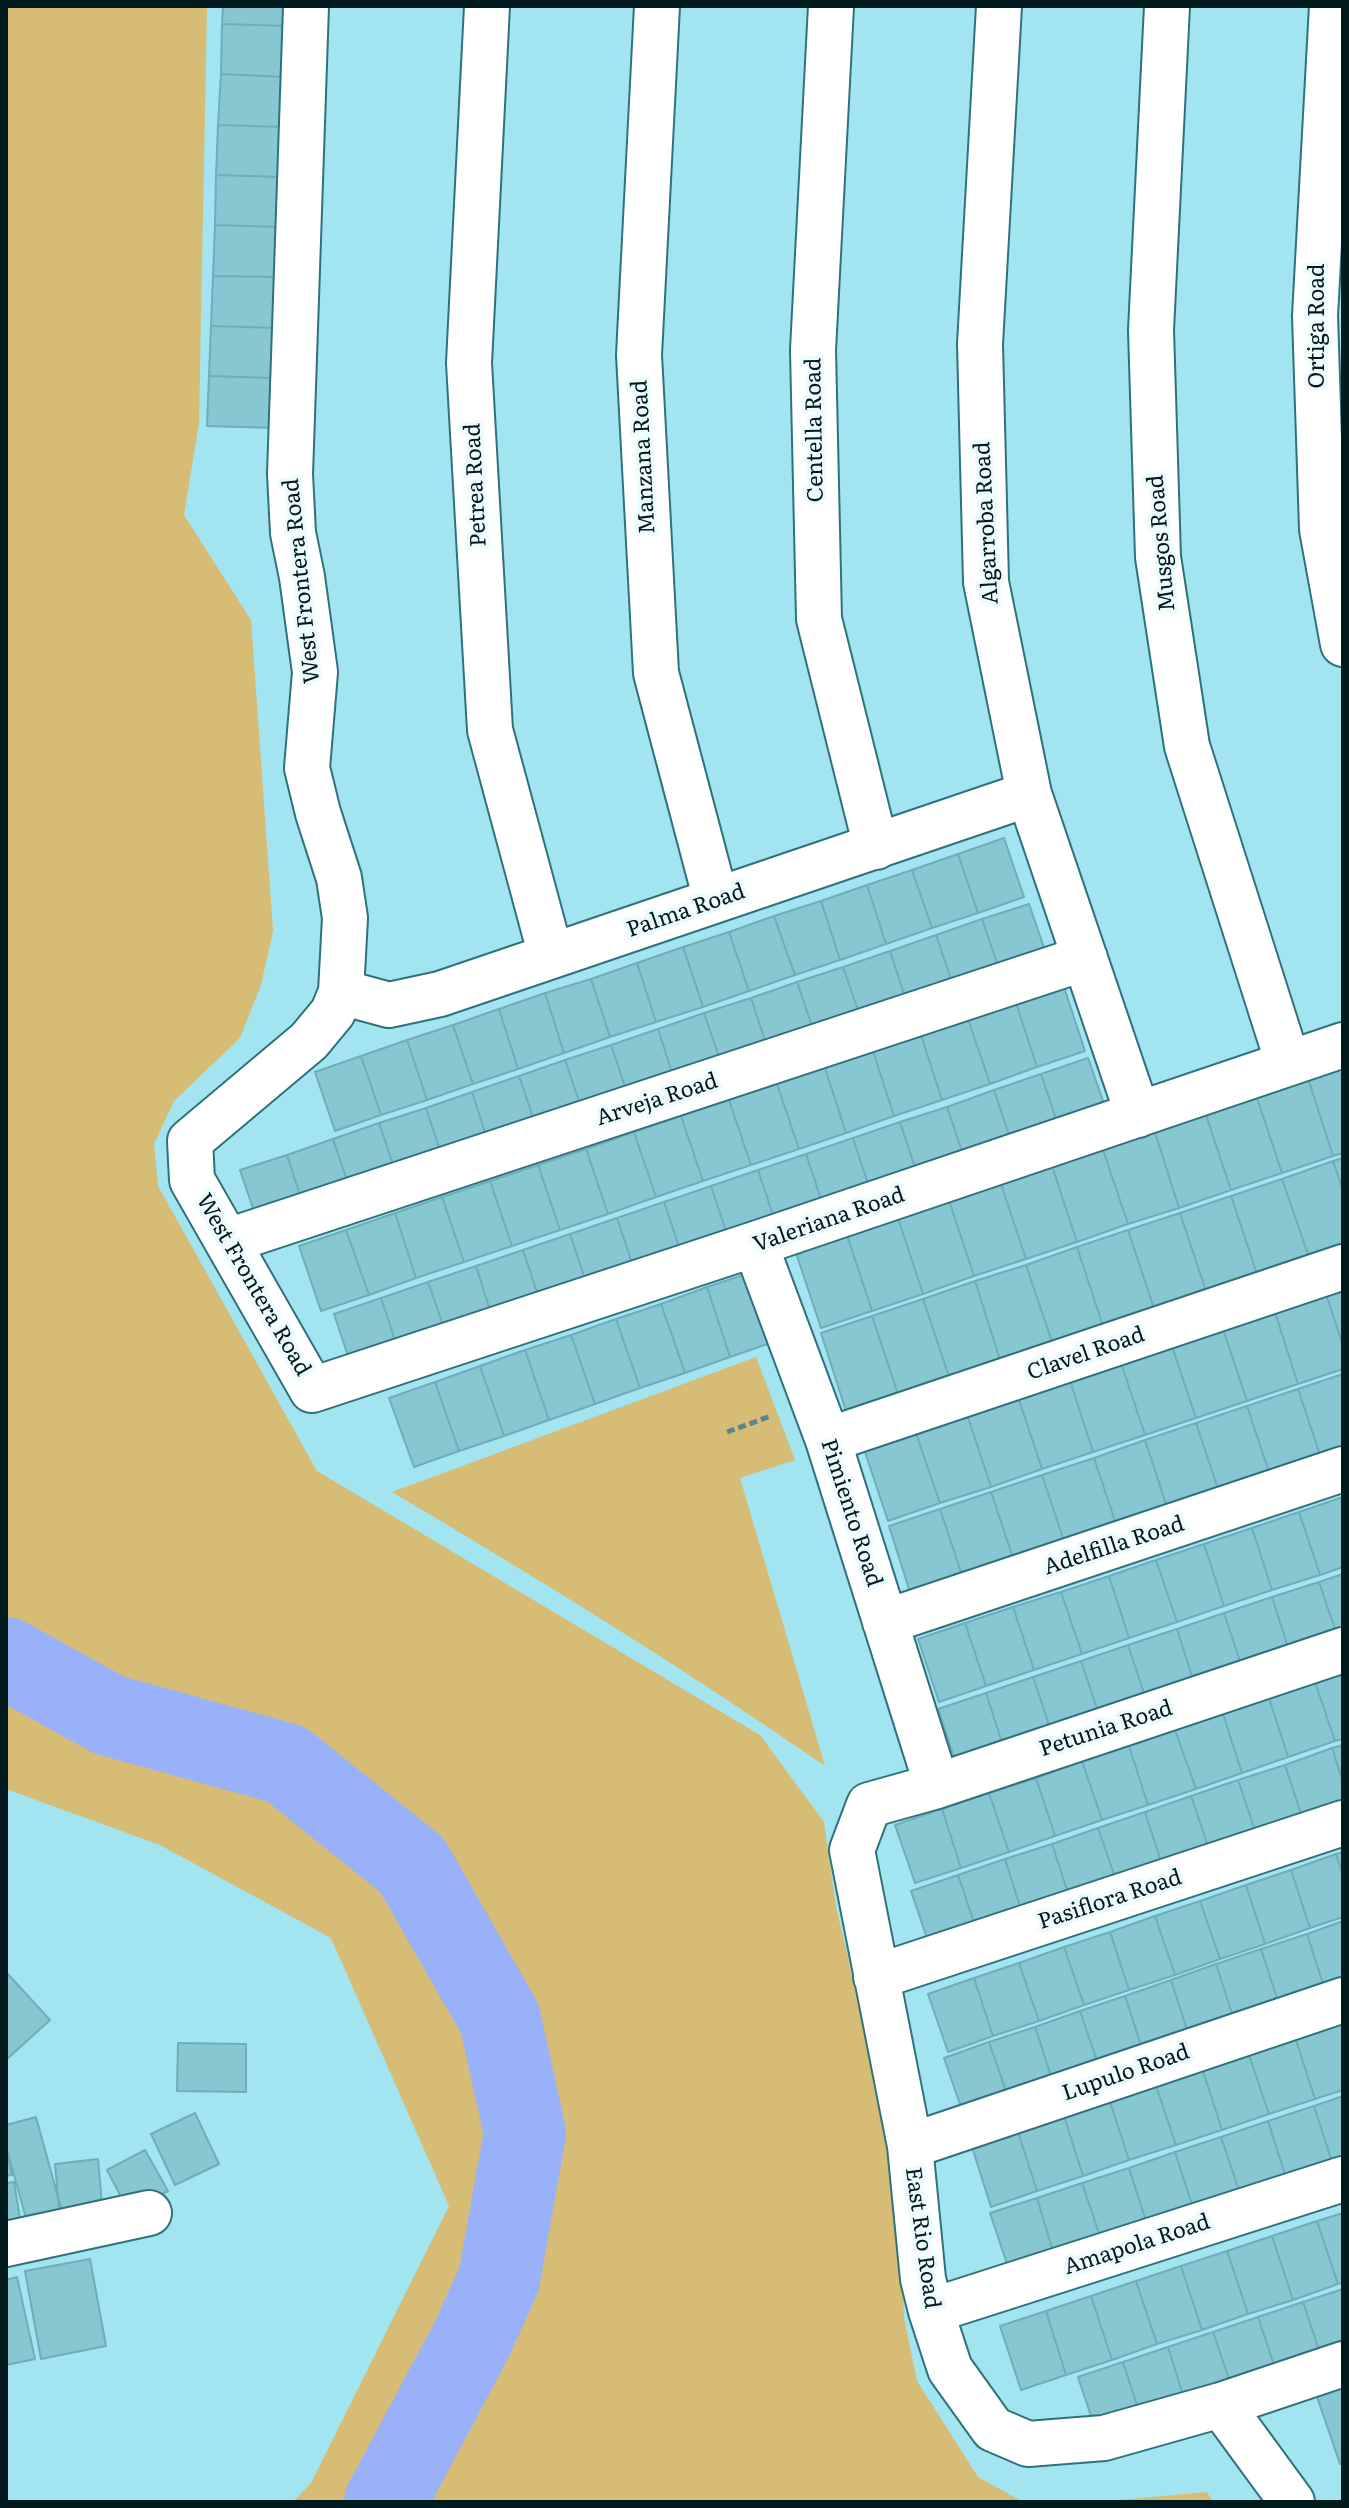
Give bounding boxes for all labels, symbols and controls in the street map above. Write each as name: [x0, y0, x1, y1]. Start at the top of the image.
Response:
street label: Ortiga Road: [1305, 263, 1331, 389]
street label: Centella Road: [801, 357, 829, 503]
street label: Manzana Road: [627, 379, 661, 535]
street label: Petrea Road: [460, 422, 492, 548]
street label: Algarroba Road: [970, 441, 1004, 605]
street label: Musgos Road: [1143, 474, 1181, 612]
street label: West Frontera Road: [278, 477, 326, 685]
street label: Palma Road: [623, 878, 749, 944]
street label: Arveja Road: [593, 1068, 721, 1132]
street label: Valeriana Road: [750, 1182, 908, 1258]
street label: West Frontera Road: [190, 1189, 316, 1381]
street label: Clavel Road: [1024, 1322, 1148, 1386]
street label: Pimiento Road: [815, 1436, 887, 1590]
street label: Adelfilla Road: [1040, 1511, 1188, 1581]
street label: Petunia Road: [1036, 1695, 1176, 1763]
street label: Pasiflora Road: [1035, 1864, 1185, 1936]
street label: Lupulo Road: [1059, 2039, 1193, 2107]
street label: East Rio Road: [899, 2166, 945, 2310]
street label: Amapola Road: [1061, 2209, 1213, 2281]

